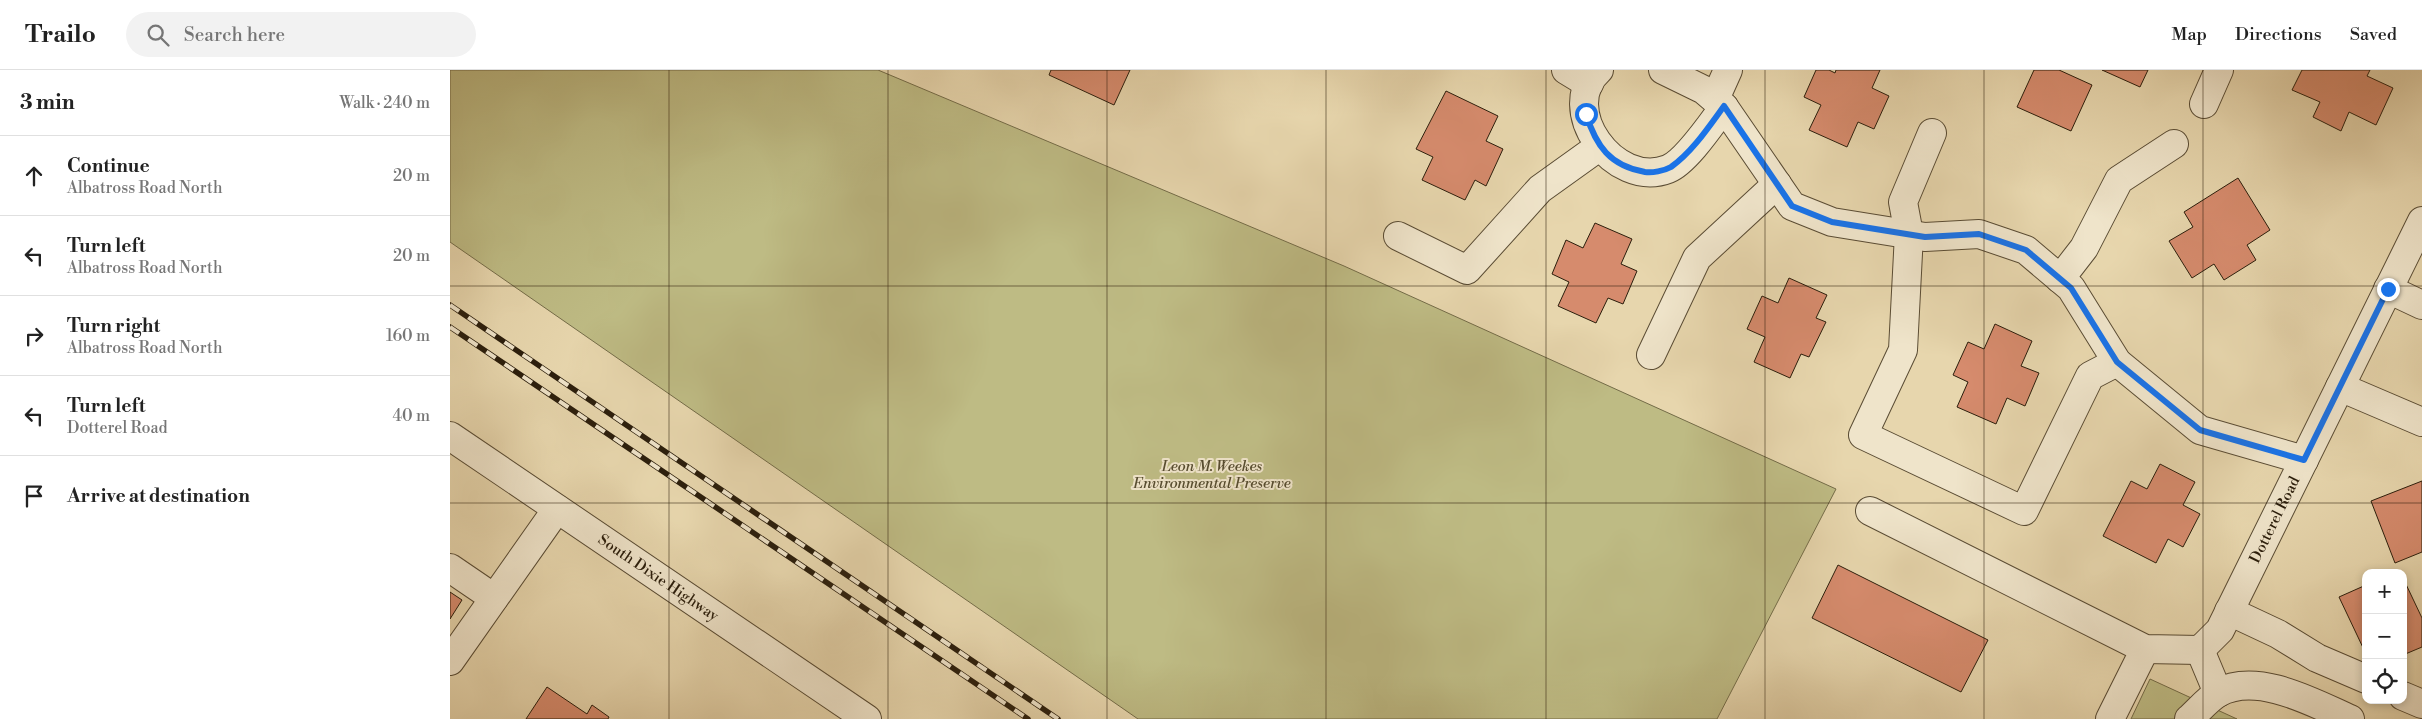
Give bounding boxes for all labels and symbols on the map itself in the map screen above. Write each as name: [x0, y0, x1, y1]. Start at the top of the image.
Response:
route start: [1575, 103, 1598, 126]
route end: [2377, 278, 2400, 301]
park label: Leon M. Weekes Environmental Preserve: [1132, 457, 1291, 493]
street label: Dotterel Road: [2245, 473, 2304, 566]
street label: South Dixie Highway: [594, 530, 723, 626]

